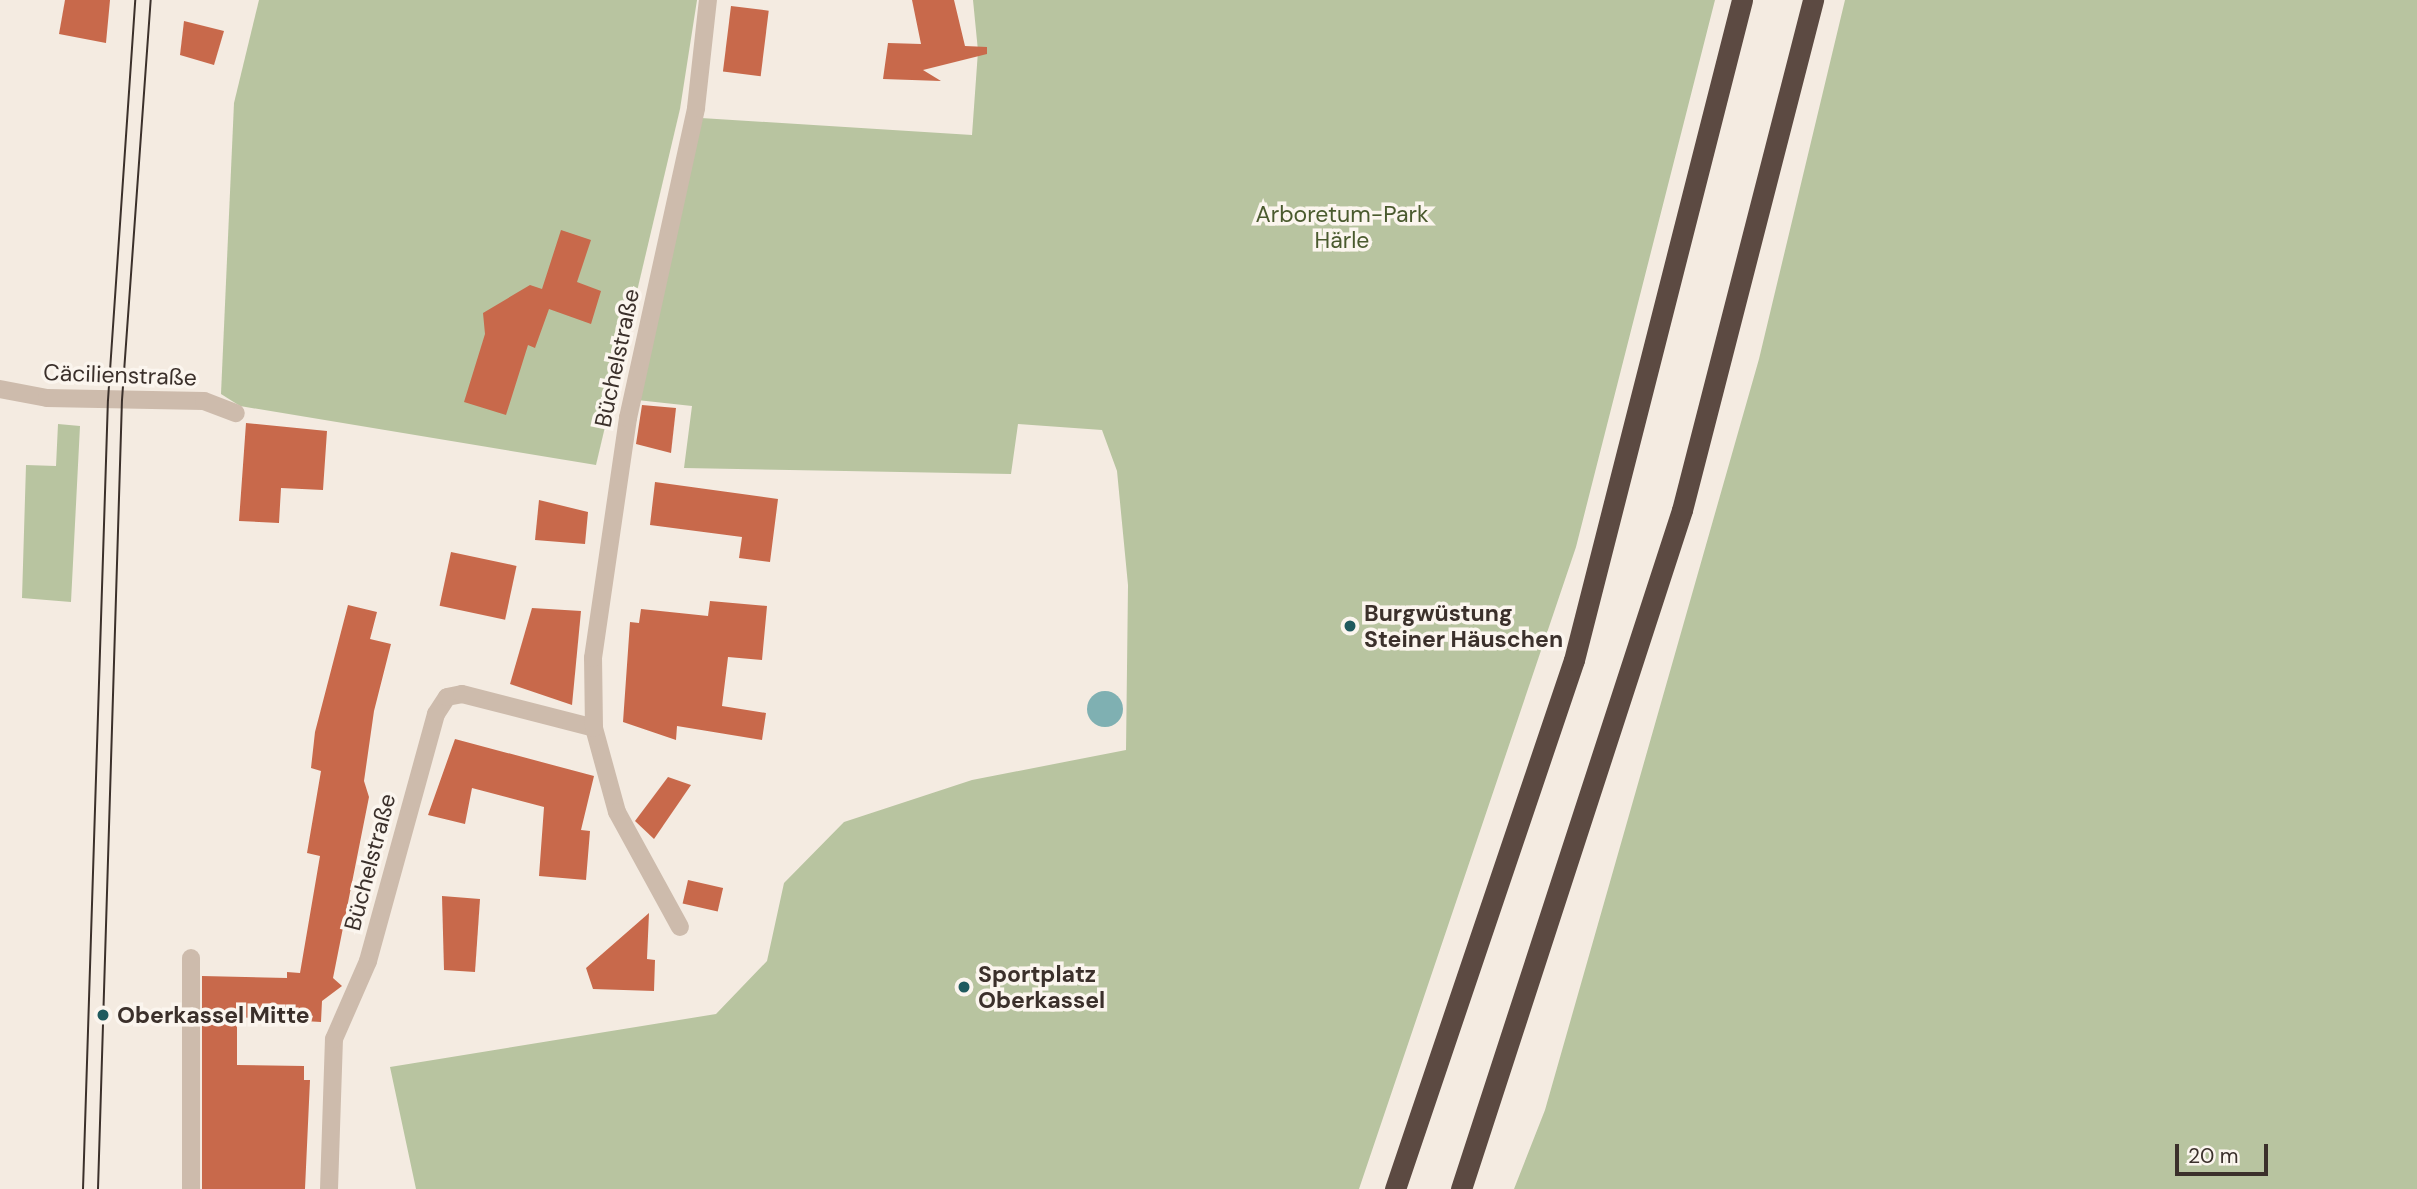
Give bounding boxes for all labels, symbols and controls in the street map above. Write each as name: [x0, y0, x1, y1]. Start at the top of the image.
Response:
park label: Arboretum-Park Härle: [1255, 200, 1429, 254]
street label: Büchelstraße: [589, 286, 645, 430]
street label: Cäcilienstraße: [43, 359, 197, 391]
place label: Burgwüstung Steiner Häuschen: [1364, 599, 1563, 653]
marker: Burgwüstung Steiner Häuschen: [1342, 618, 1358, 634]
street label: Büchelstraße: [338, 791, 402, 933]
place label: Sportplatz Oberkassel: [978, 960, 1105, 1014]
marker: Sportplatz Oberkassel: [956, 979, 972, 995]
place label: Oberkassel Mitte: [117, 1001, 310, 1029]
marker: Oberkassel Mitte: [95, 1007, 111, 1023]
scale bar: [2179, 1130, 2272, 1174]
text: 20 m: [2188, 1142, 2239, 1170]

